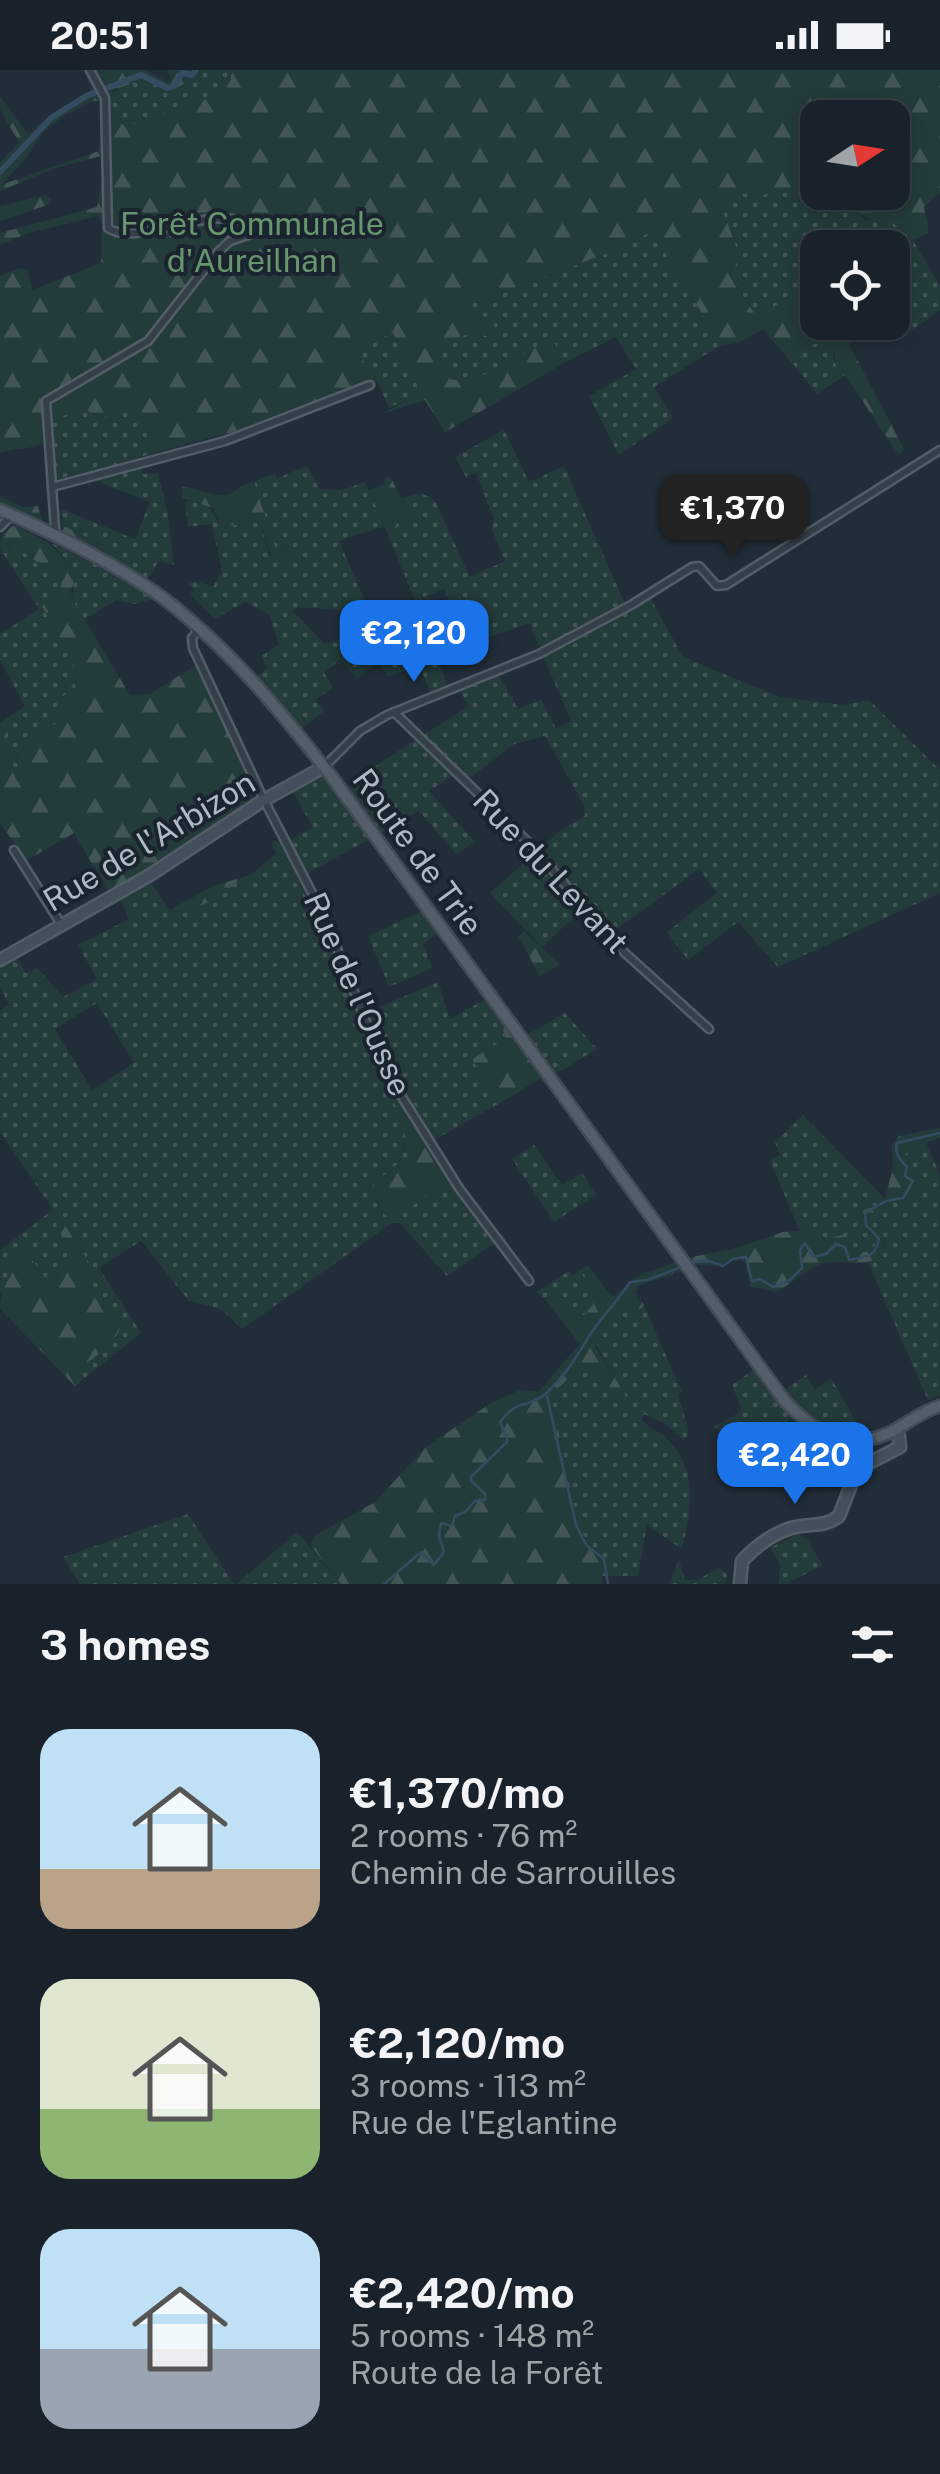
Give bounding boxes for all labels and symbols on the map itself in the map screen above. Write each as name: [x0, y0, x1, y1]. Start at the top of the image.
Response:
north arrow: [800, 100, 910, 210]
park label: Forêt Communale d'Aureilhan: [120, 205, 384, 279]
pin: €1,370: [652, 475, 814, 560]
pin: €2,120: [333, 600, 495, 685]
street label: Route de Trie: [345, 762, 491, 942]
street label: Rue de l'Arbizon: [36, 763, 262, 919]
street label: Rue du Levant: [466, 782, 636, 960]
street label: Rue de l'Ousse: [297, 887, 419, 1101]
pin: €2,420: [714, 1422, 876, 1507]

